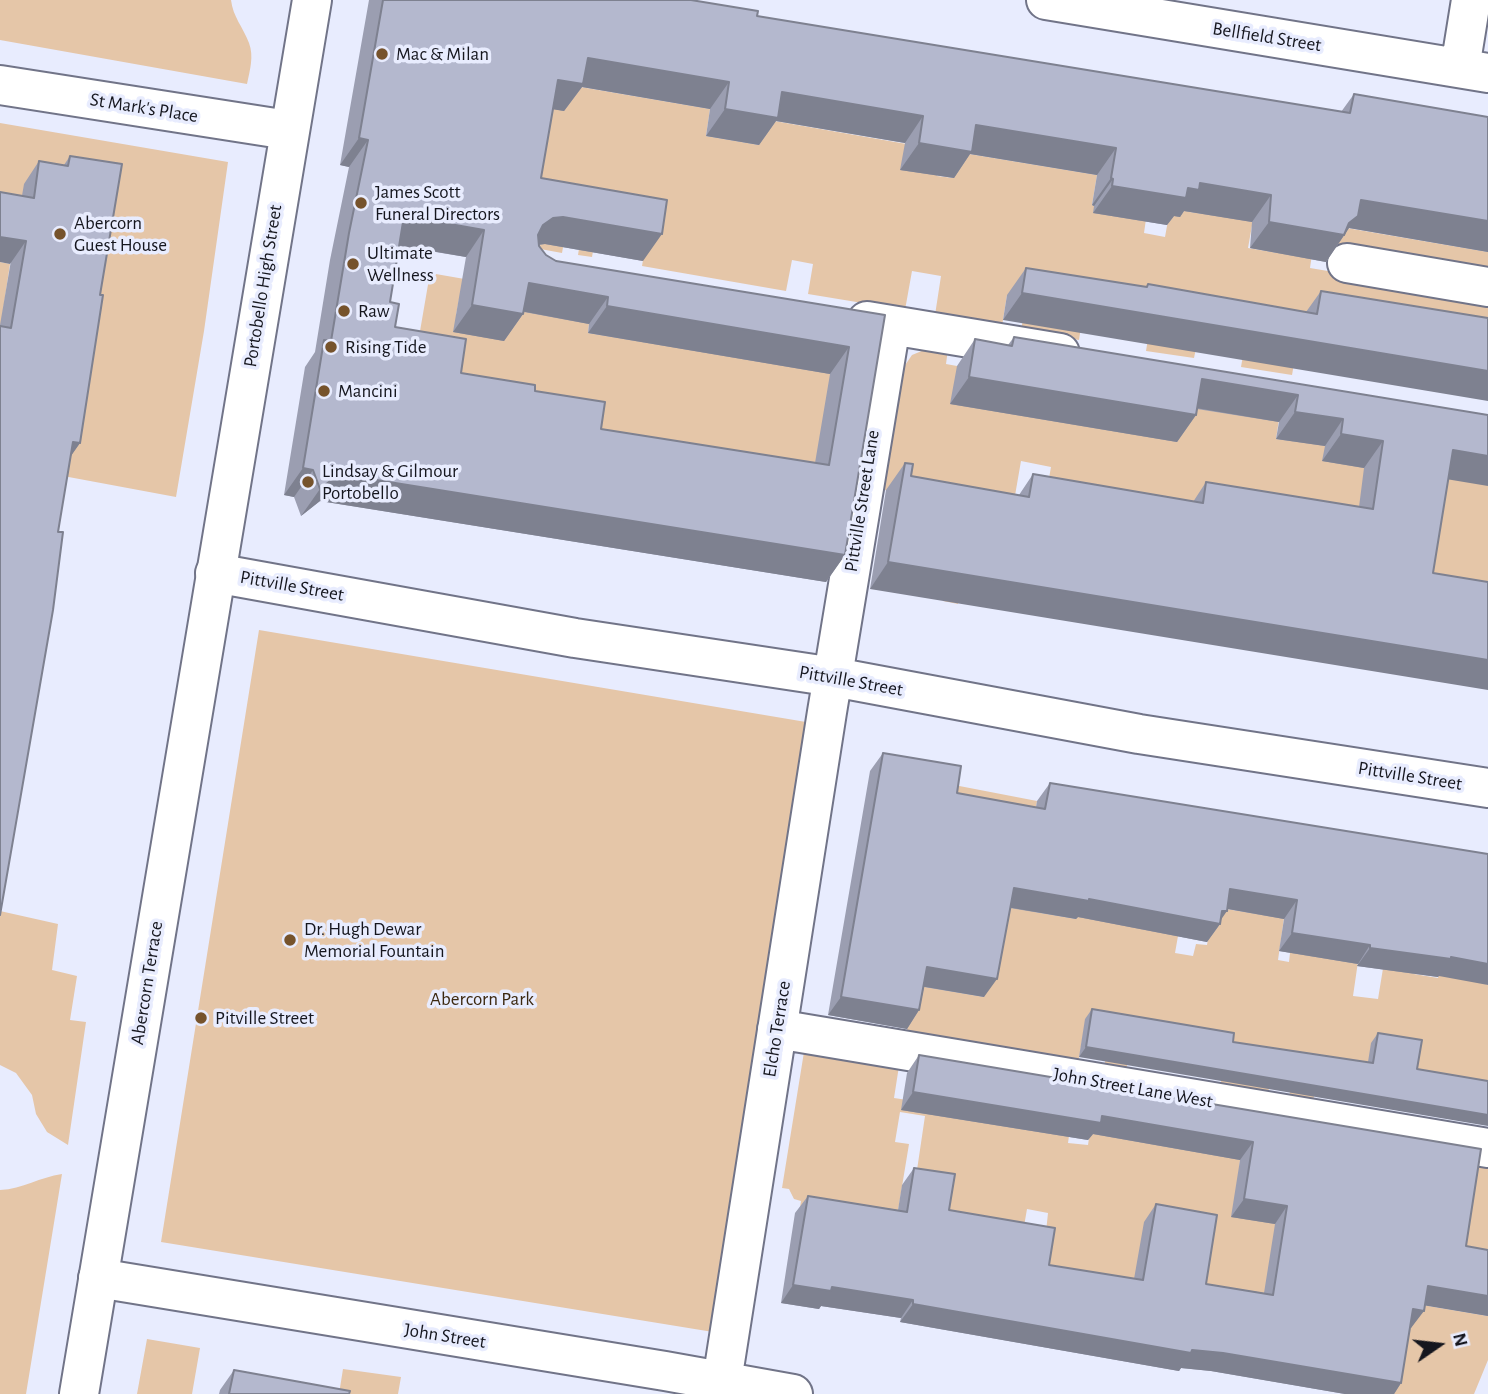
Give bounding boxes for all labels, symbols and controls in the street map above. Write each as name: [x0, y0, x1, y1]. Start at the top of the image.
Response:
street label: Bellfield Street: [1211, 17, 1323, 57]
place label: Mac & Milan: [396, 43, 489, 65]
marker: Mac & Milan: [374, 46, 390, 62]
street label: St Mark's Place: [88, 88, 200, 128]
place label: James Scott Funeral Directors: [375, 181, 500, 225]
marker: James Scott Funeral Directors: [353, 195, 369, 211]
street label: Portobello High Street: [239, 203, 287, 369]
place label: Abercorn Guest House: [74, 212, 167, 256]
marker: Abercorn Guest House: [52, 226, 68, 242]
place label: Ultimate Wellness: [367, 242, 434, 286]
marker: Ultimate Wellness: [345, 256, 361, 272]
place label: Raw: [358, 300, 390, 322]
marker: Raw: [336, 303, 352, 319]
place label: Rising Tide: [345, 336, 426, 358]
marker: Rising Tide: [323, 339, 339, 355]
place label: Mancini: [338, 380, 398, 402]
marker: Mancini: [316, 383, 332, 399]
street label: Pittville Street Lane: [840, 428, 884, 574]
place label: Lindsay & Gilmour Portobello: [322, 460, 458, 504]
marker: Lindsay & Gilmour Portobello: [300, 474, 316, 490]
street label: Pittville Street: [238, 566, 346, 606]
street label: Pittville Street: [797, 661, 905, 701]
street label: Pittville Street: [1356, 757, 1464, 795]
place label: Dr. Hugh Dewar Memorial Fountain: [304, 918, 444, 962]
street label: Abercorn Terrace: [126, 920, 168, 1046]
marker: Dr. Hugh Dewar Memorial Fountain: [282, 932, 298, 948]
street label: Elcho Terrace: [758, 979, 796, 1079]
park label: Abercorn Park: [430, 988, 534, 1010]
place label: Pitville Street: [215, 1007, 314, 1029]
marker: Pitville Street: [193, 1010, 209, 1026]
street label: John Street Lane West: [1051, 1063, 1215, 1113]
north arrow: [1404, 1310, 1474, 1380]
street label: John Street: [403, 1318, 487, 1354]
text: N: [1449, 1331, 1471, 1349]

